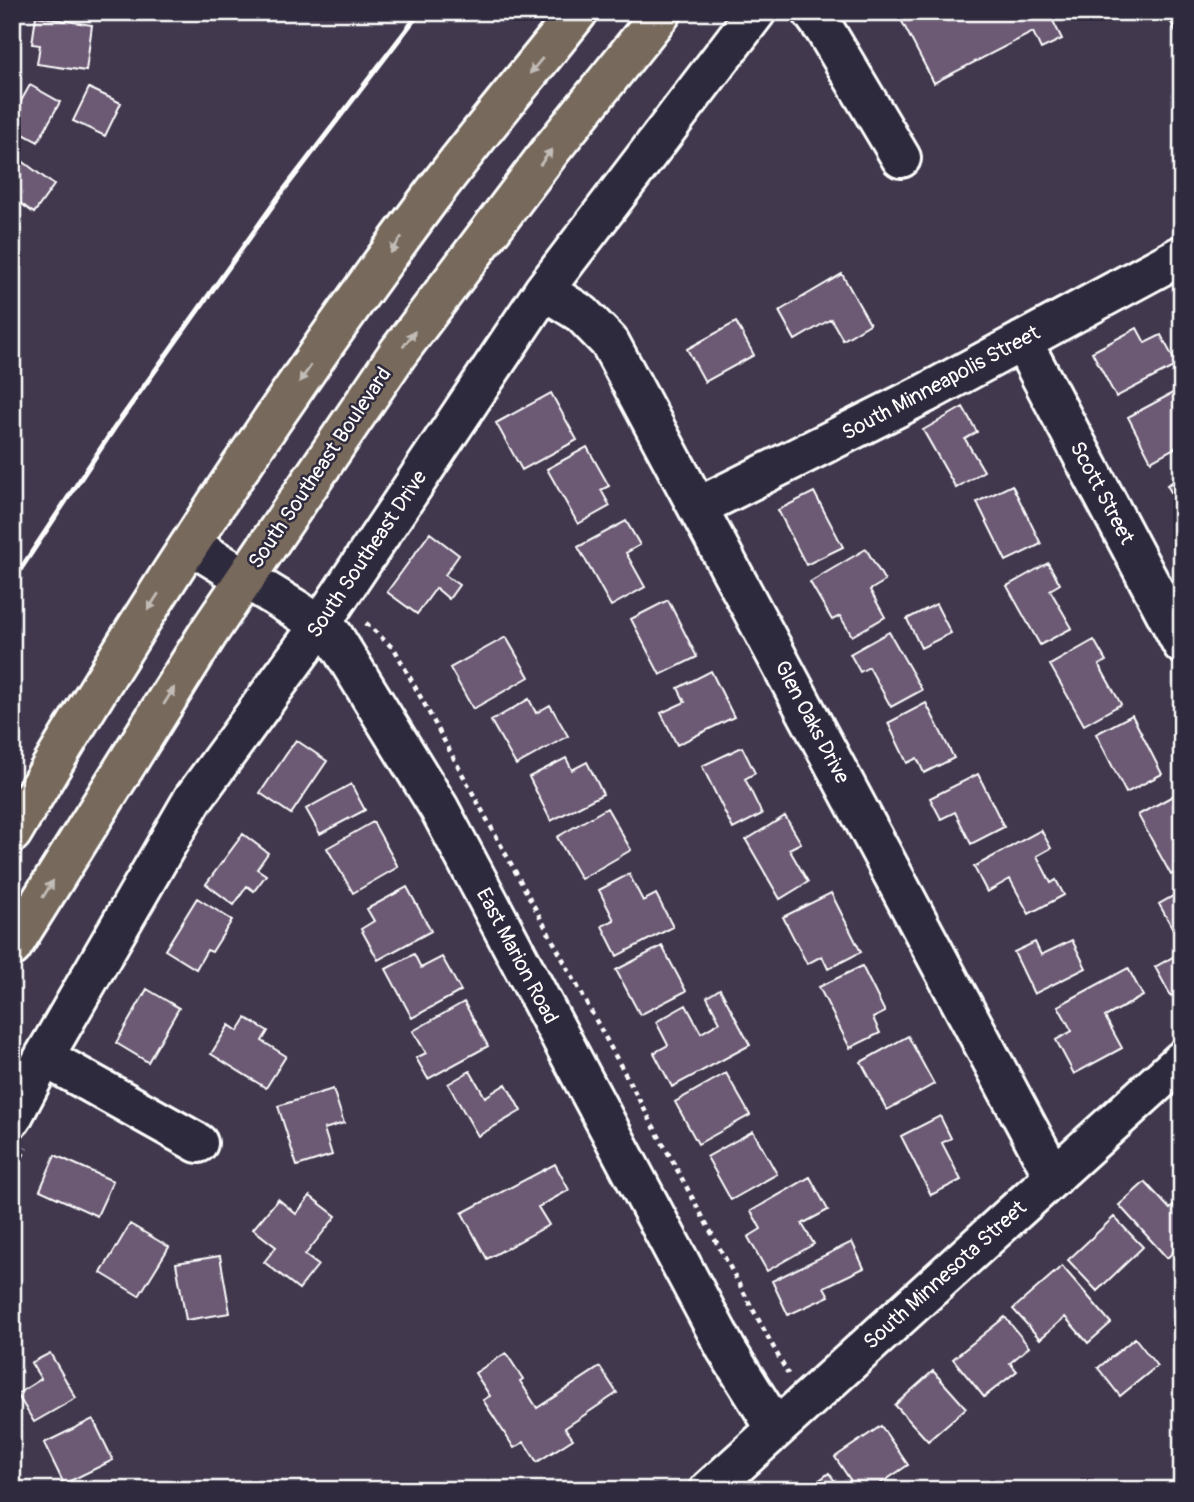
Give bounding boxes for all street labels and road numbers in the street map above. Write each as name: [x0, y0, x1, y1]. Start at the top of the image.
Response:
street label: South Minneapolis Street: [837, 319, 1045, 447]
street label: South Southeast Boulevard: [242, 362, 398, 574]
street label: Scott Street: [1064, 437, 1141, 550]
street label: South Southeast Drive: [301, 464, 434, 643]
street label: Glen Oaks Drive: [768, 656, 856, 789]
street label: East Marion Road: [470, 883, 564, 1029]
street label: South Minnesota Street: [858, 1194, 1033, 1355]

